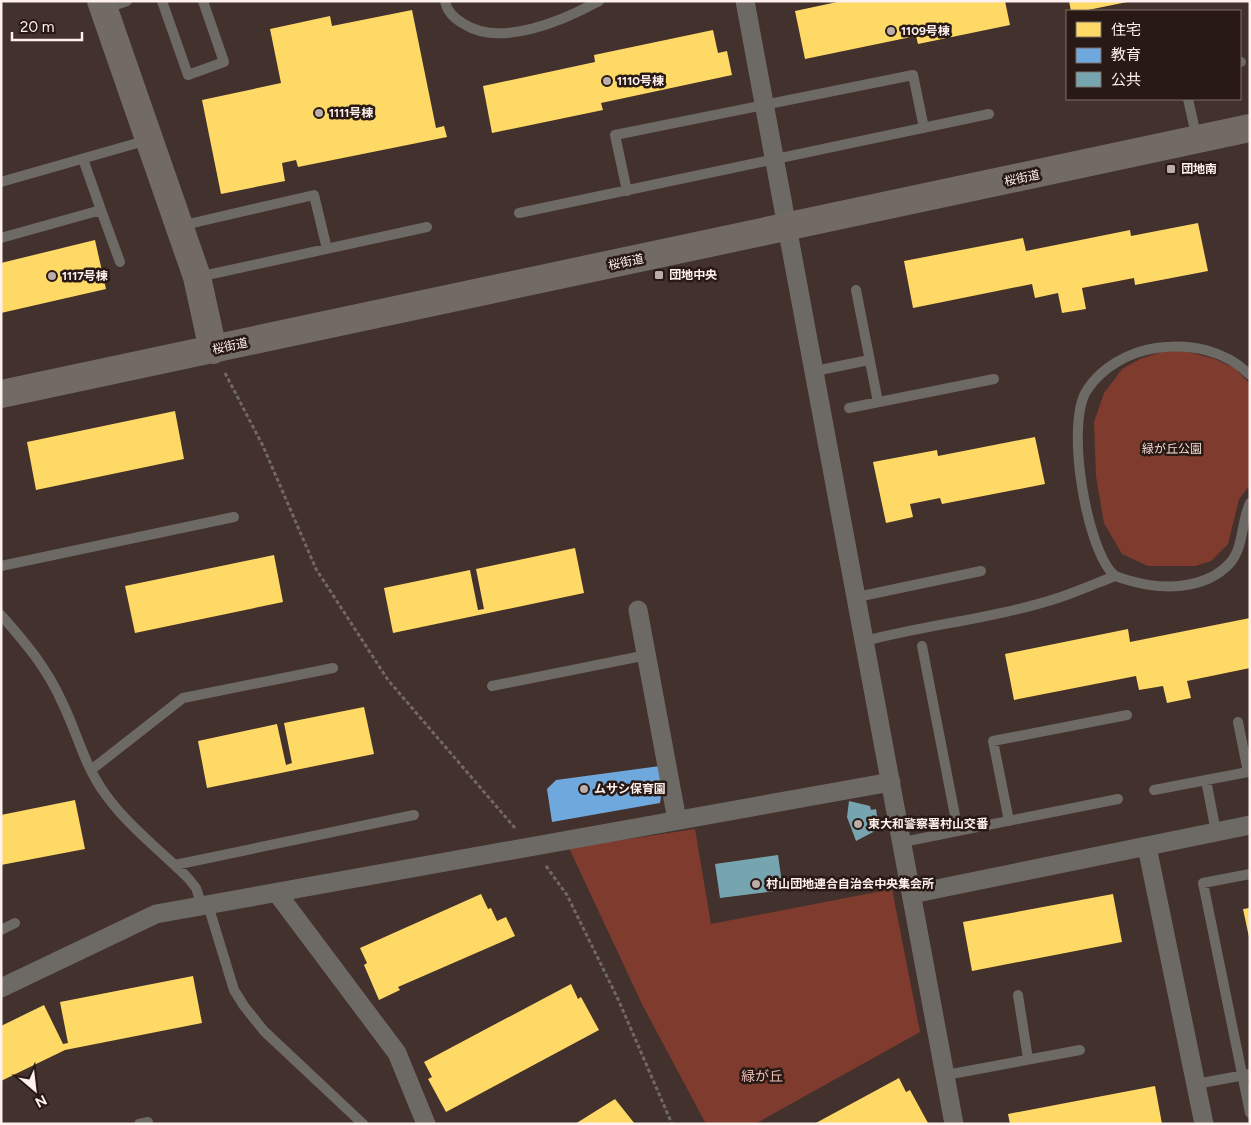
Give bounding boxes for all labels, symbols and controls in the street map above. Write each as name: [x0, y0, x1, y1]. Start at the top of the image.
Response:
scale bar: [12, 10, 82, 42]
legend: [1066, 10, 1241, 100]
text: 20 m: [20, 18, 54, 36]
text: 住宅: [1111, 21, 1141, 39]
place label: 1109号棟: [901, 24, 950, 38]
marker: 1109号棟: [885, 25, 897, 37]
text: 教育: [1111, 46, 1141, 64]
text: 公共: [1111, 71, 1141, 89]
place label: 1110号棟: [617, 74, 664, 88]
marker: 1110号棟: [601, 75, 613, 87]
place label: 1111号棟: [329, 106, 373, 120]
marker: 1111号棟: [313, 107, 325, 119]
place label: 団地南: [1181, 162, 1217, 176]
marker: 団地南: [1165, 163, 1177, 175]
street label: 桜街道: [1003, 167, 1041, 189]
street label: 桜街道: [607, 251, 645, 273]
place label: 団地中央: [669, 268, 717, 282]
place label: 1117号棟: [62, 269, 108, 283]
marker: 団地中央: [653, 269, 665, 281]
marker: 1117号棟: [46, 270, 58, 282]
street label: 桜街道: [211, 335, 249, 357]
park label: 緑が丘公園: [1142, 442, 1202, 456]
place label: ムサシ保育園: [594, 782, 666, 796]
marker: ムサシ保育園: [578, 783, 590, 795]
place label: 東大和警察署村山交番: [868, 817, 989, 831]
marker: 東大和警察署村山交番: [852, 818, 864, 830]
place label: 村山団地連合自治会中央集会所: [766, 877, 934, 891]
marker: 村山団地連合自治会中央集会所: [750, 878, 762, 890]
north arrow: [10, 1065, 60, 1115]
district label: 緑が丘: [741, 1068, 783, 1085]
text: N: [32, 1091, 50, 1111]

